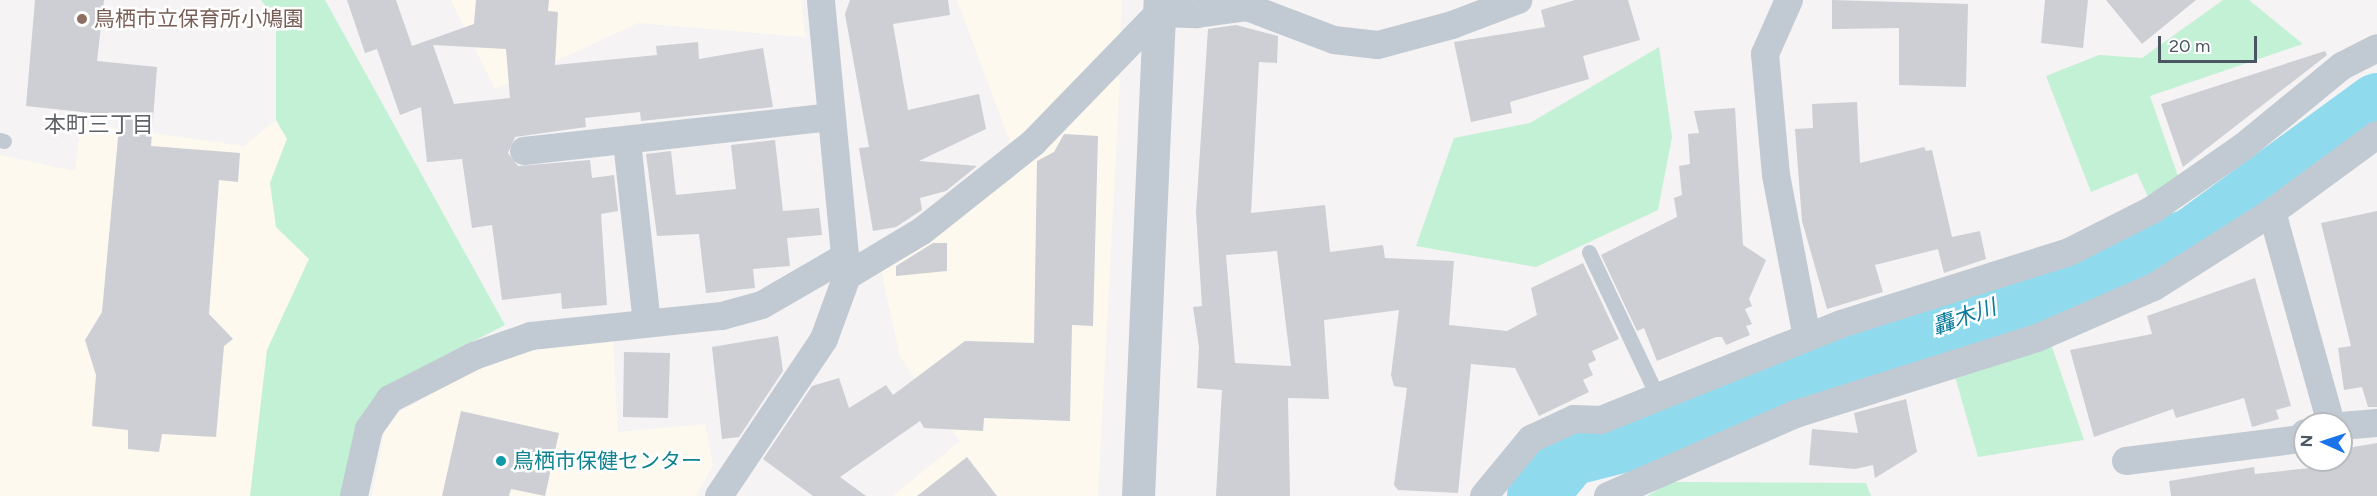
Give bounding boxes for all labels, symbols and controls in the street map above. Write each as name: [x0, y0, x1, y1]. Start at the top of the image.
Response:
place label: 鳥栖市立保育所小鳩園: [94, 6, 304, 32]
marker: 鳥栖市立保育所小鳩園: [75, 12, 89, 26]
scale bar: [2161, 24, 2260, 62]
text: 20 m: [2169, 35, 2210, 57]
district label: 本町三丁目: [44, 112, 154, 138]
water label: 轟木川: [1929, 294, 1999, 340]
north arrow: [2293, 412, 2353, 472]
text: N: [2297, 434, 2316, 448]
place label: 鳥栖市保健センター: [513, 448, 702, 474]
marker: 鳥栖市保健センター: [494, 454, 508, 468]

